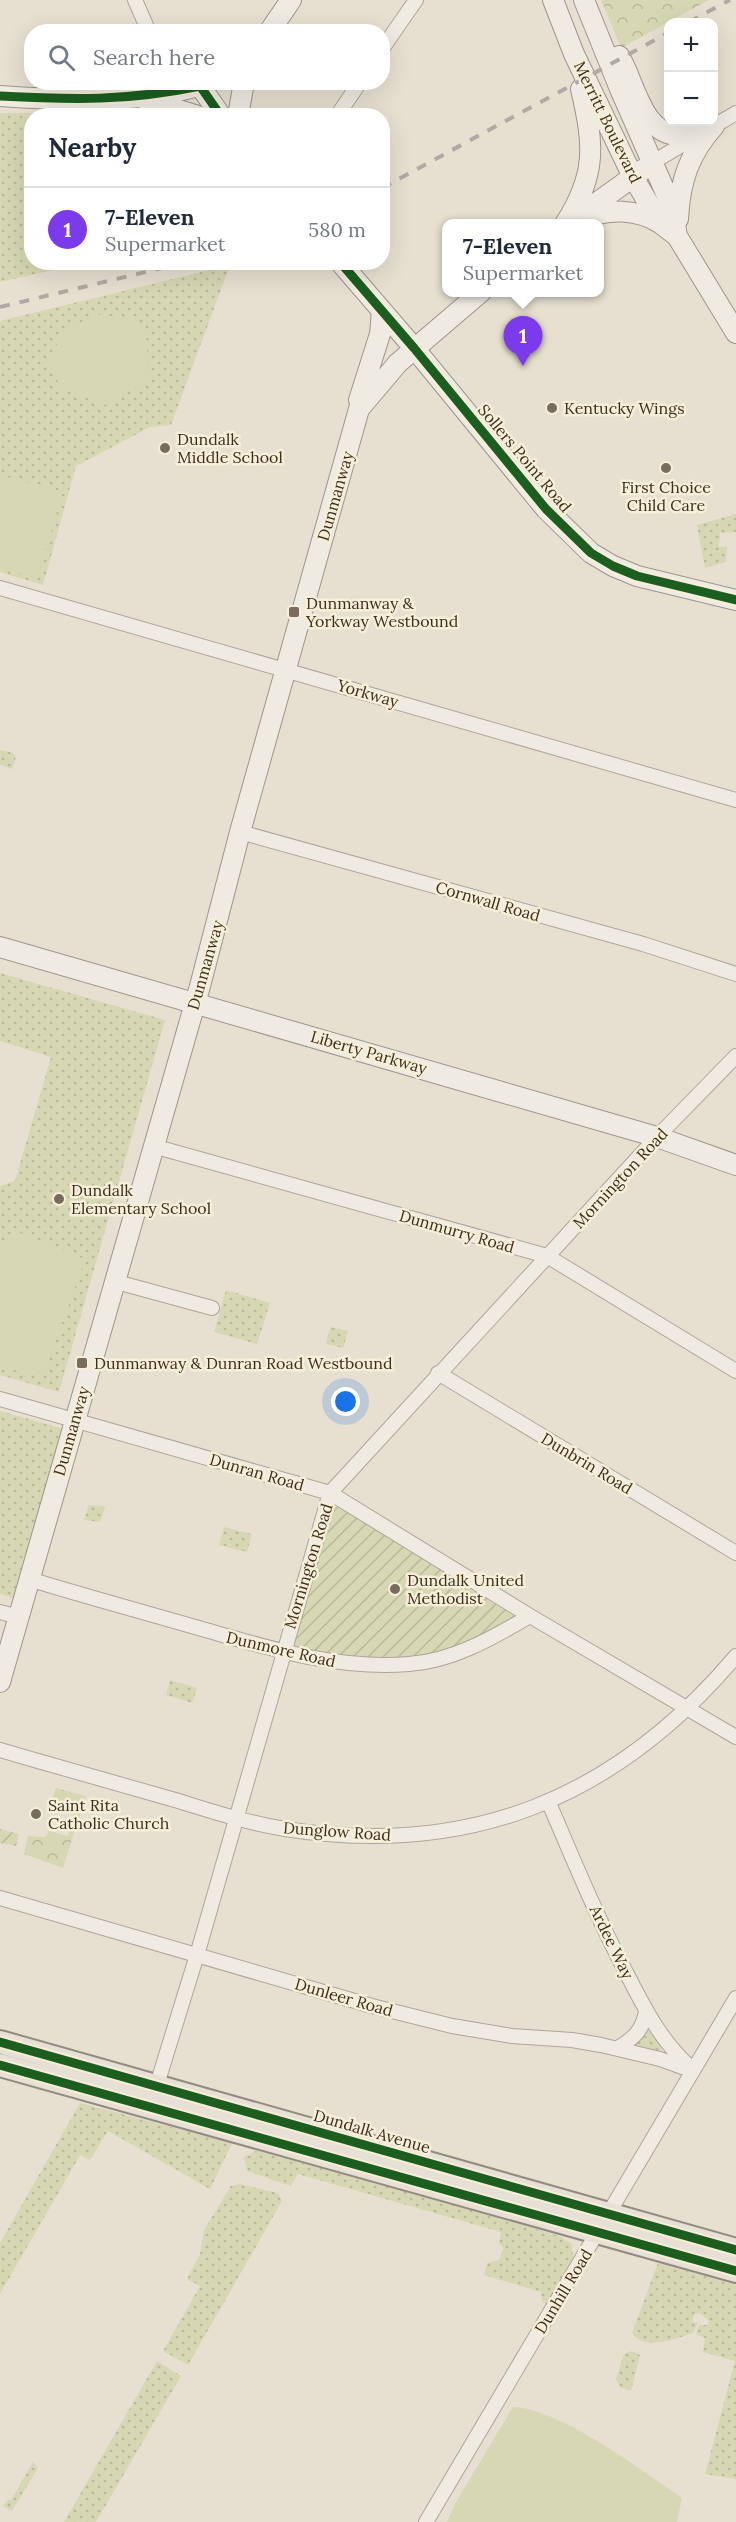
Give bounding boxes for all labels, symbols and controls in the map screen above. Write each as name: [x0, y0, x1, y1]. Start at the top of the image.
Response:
map controls: [664, 18, 718, 126]
button: +: [664, 18, 718, 72]
search box: [24, 24, 390, 90]
icon: search: [45, 41, 78, 74]
text: Search here: [93, 43, 215, 71]
street label: Merritt Boulevard: [570, 58, 646, 187]
button: −: [664, 72, 718, 126]
text: Nearby: [48, 131, 136, 164]
text: 7-Eleven: [105, 203, 195, 231]
text: 1: [63, 217, 72, 242]
text: 580 m: [308, 217, 366, 242]
popup: [442, 219, 604, 297]
text: Supermarket: [105, 231, 225, 256]
text: 7-Eleven: [463, 232, 552, 260]
text: Supermarket: [463, 260, 583, 285]
pin: 1: [504, 316, 542, 366]
place label: Kentucky Wings: [564, 398, 685, 418]
street label: Sollers Point Road: [474, 400, 576, 516]
marker: Kentucky Wings: [545, 401, 559, 415]
place label: Dundalk Middle School: [177, 429, 283, 467]
marker: Dundalk Middle School: [158, 441, 172, 455]
street label: Dunmanway: [313, 448, 357, 543]
marker: First Choice Child Care: [659, 461, 673, 475]
place label: First Choice Child Care: [621, 477, 711, 515]
place label: Dunmanway & Yorkway Westbound: [305, 593, 459, 631]
marker: Dunmanway & Yorkway Westbound: [287, 605, 301, 619]
street label: Yorkway: [334, 674, 402, 711]
street label: Cornwall Road: [433, 877, 543, 926]
street label: Dunmanway: [183, 917, 227, 1012]
street label: Liberty Parkway: [308, 1026, 430, 1078]
street label: Mornington Road: [568, 1123, 672, 1232]
place label: Dundalk Elementary School: [71, 1180, 211, 1218]
marker: Dundalk Elementary School: [52, 1192, 66, 1206]
street label: Dunmurry Road: [397, 1205, 517, 1257]
place label: Dunmanway & Dunran Road Westbound: [94, 1353, 393, 1373]
marker: Dunmanway & Dunran Road Westbound: [75, 1356, 89, 1370]
street label: Dunmanway: [49, 1383, 93, 1478]
your location: [331, 1387, 360, 1416]
street label: Dunbrin Road: [538, 1428, 637, 1498]
street label: Dunran Road: [207, 1449, 307, 1495]
street label: Mornington Road: [279, 1500, 337, 1631]
place label: Dundalk United Methodist: [407, 1570, 524, 1608]
marker: Dundalk United Methodist: [388, 1582, 402, 1596]
street label: Dunmore Road: [224, 1627, 338, 1671]
place label: Saint Rita Catholic Church: [48, 1795, 170, 1833]
marker: Saint Rita Catholic Church: [29, 1807, 43, 1821]
street label: Dunglow Road: [282, 1817, 392, 1845]
street label: Ardee Way: [585, 1901, 639, 1983]
street label: Dunleer Road: [293, 1973, 396, 2021]
street label: Dundalk Avenue: [311, 2105, 433, 2157]
street label: Dunhill Road: [530, 2245, 596, 2337]

